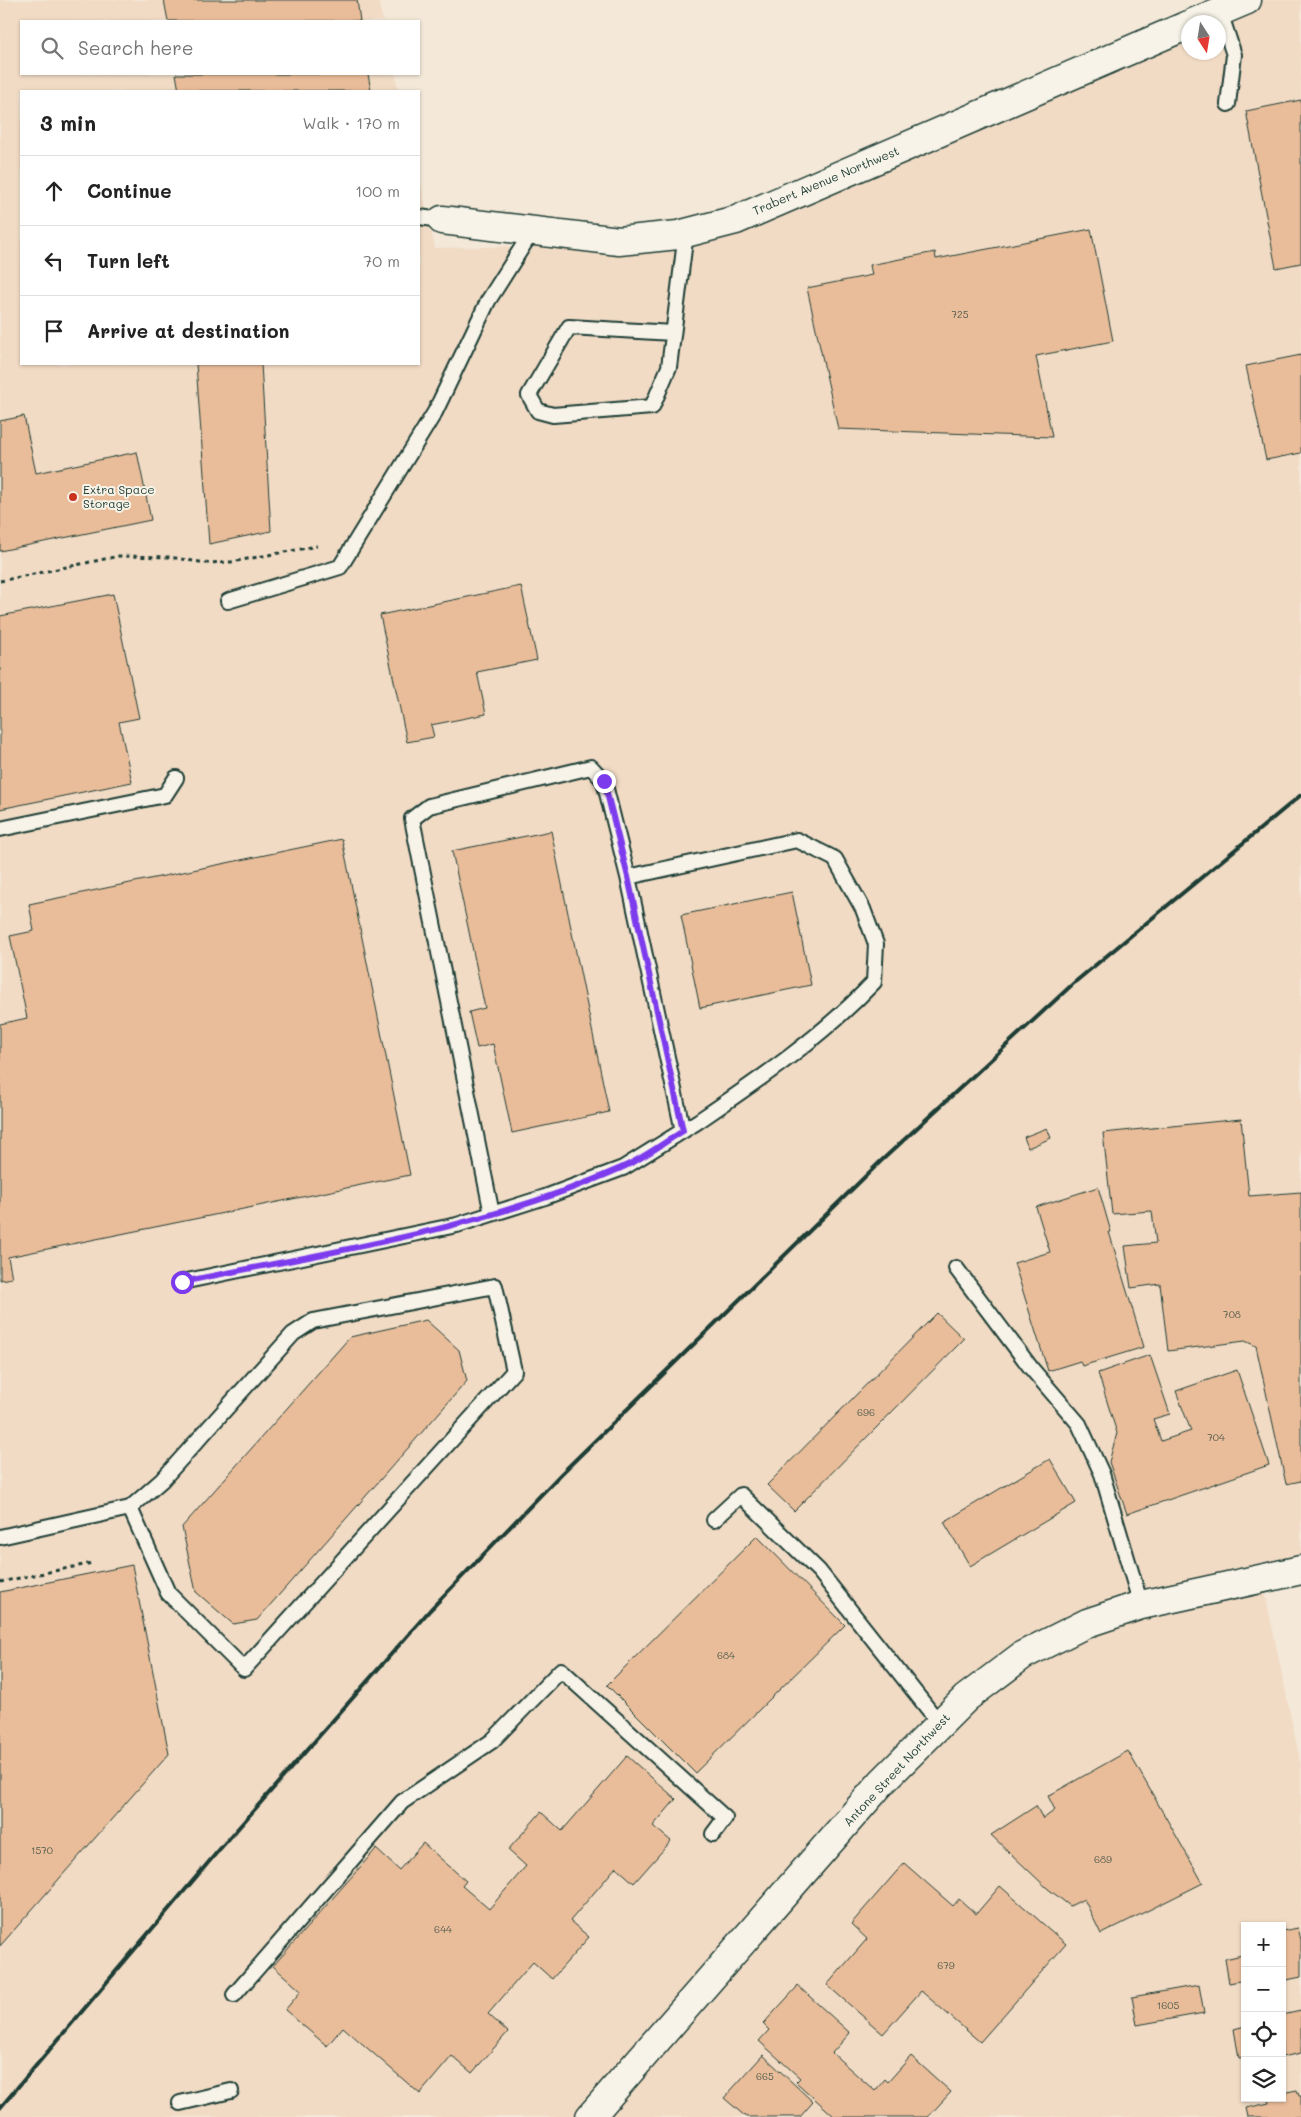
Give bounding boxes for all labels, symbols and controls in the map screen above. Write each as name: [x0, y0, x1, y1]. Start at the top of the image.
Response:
north arrow: [1181, 15, 1226, 60]
search box: [20, 20, 420, 75]
icon: search: [38, 34, 66, 62]
text: Search here: [78, 35, 194, 60]
text: 3 min: [40, 109, 96, 136]
text: Walk · 170 m: [302, 112, 400, 133]
street label: Trabert Avenue Northwest: [750, 142, 901, 218]
icon: ahead: [40, 177, 68, 205]
text: Continue: [87, 178, 172, 203]
text: 100 m: [355, 180, 400, 201]
icon: left: [40, 247, 68, 275]
text: Turn left: [87, 248, 170, 273]
text: 70 m: [363, 250, 400, 271]
house number: 725: [952, 307, 969, 321]
icon: arrive: [40, 317, 68, 345]
text: Arrive at destination: [87, 318, 290, 343]
place label: Extra Space Storage: [83, 481, 155, 511]
marker: Extra Space Storage: [67, 491, 79, 503]
route end: [593, 770, 616, 793]
route start: [171, 1271, 194, 1294]
house number: 708: [1223, 1307, 1241, 1321]
house number: 696: [857, 1405, 875, 1419]
house number: 704: [1207, 1430, 1225, 1444]
house number: 684: [717, 1648, 735, 1662]
street label: Antone Street Northwest: [840, 1709, 953, 1829]
house number: 1570: [31, 1843, 53, 1857]
house number: 689: [1094, 1852, 1112, 1866]
house number: 644: [434, 1922, 452, 1936]
map controls: [1241, 1922, 1286, 2102]
button: +: [1241, 1922, 1286, 1967]
house number: 679: [937, 1958, 955, 1972]
button: −: [1241, 1967, 1286, 2012]
house number: 1605: [1157, 1998, 1179, 2012]
button: locate: [1241, 2012, 1286, 2057]
button: layers: [1241, 2057, 1286, 2102]
house number: 665: [756, 2069, 774, 2083]

